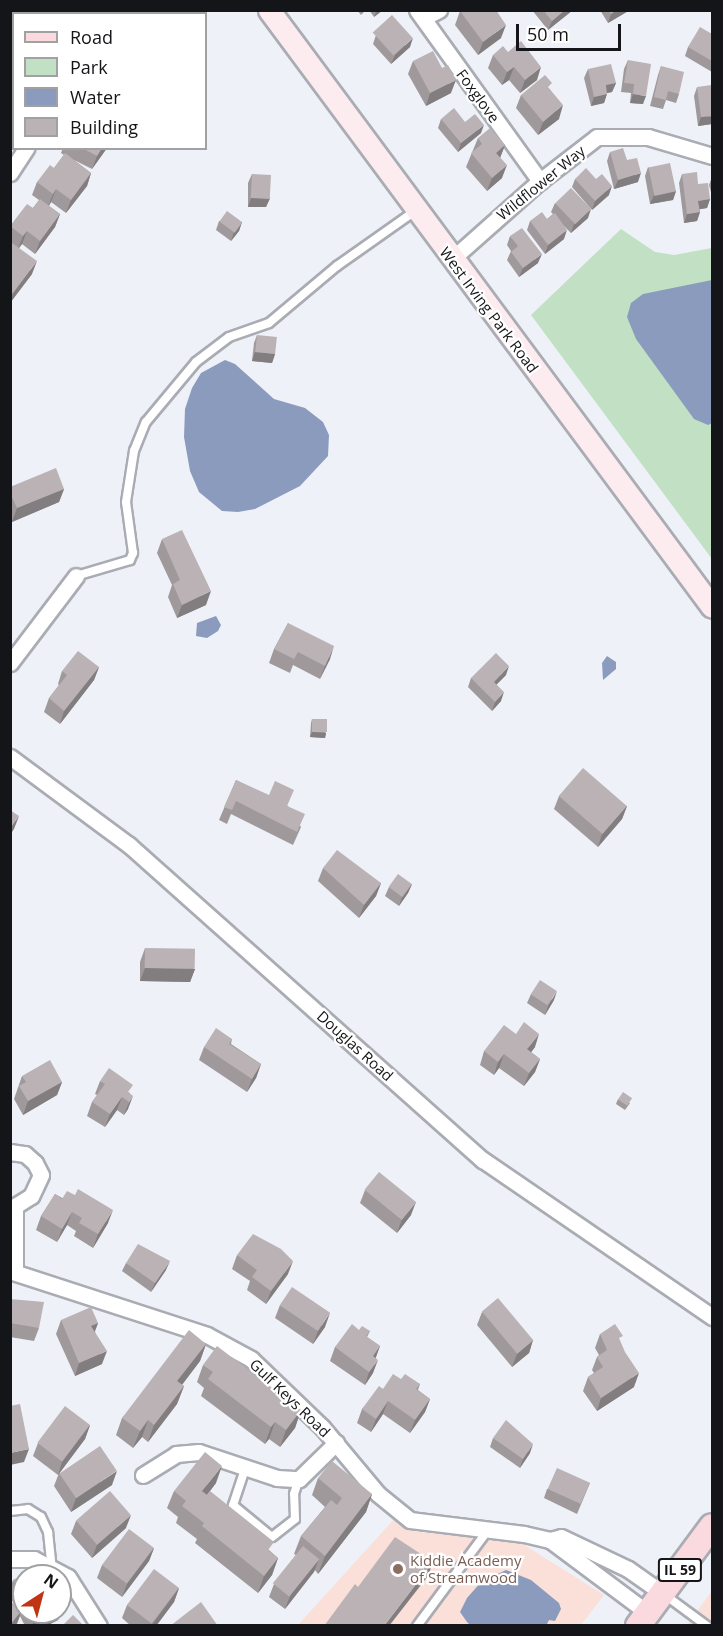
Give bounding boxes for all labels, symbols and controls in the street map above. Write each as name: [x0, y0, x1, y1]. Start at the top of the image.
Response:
legend: [12, 12, 207, 150]
scale bar: [519, 12, 624, 50]
text: 50 m: [527, 22, 569, 46]
text: Road: [70, 25, 113, 49]
text: Park: [70, 55, 108, 79]
street label: Foxglove: [453, 66, 503, 126]
text: Water: [70, 85, 121, 109]
text: Building: [70, 115, 138, 139]
street label: Wildflower Way: [493, 142, 589, 224]
street label: West Irving Park Road: [436, 244, 542, 376]
street label: Douglas Road: [313, 1007, 397, 1085]
street label: Gulf Keys Road: [246, 1355, 334, 1441]
place label: Kiddie Academy of Streamwood: [410, 1551, 521, 1586]
road number: IL 59: [658, 1559, 702, 1581]
marker: Kiddie Academy of Streamwood: [391, 1562, 405, 1576]
north arrow: [12, 1564, 72, 1624]
text: N: [40, 1568, 63, 1594]

